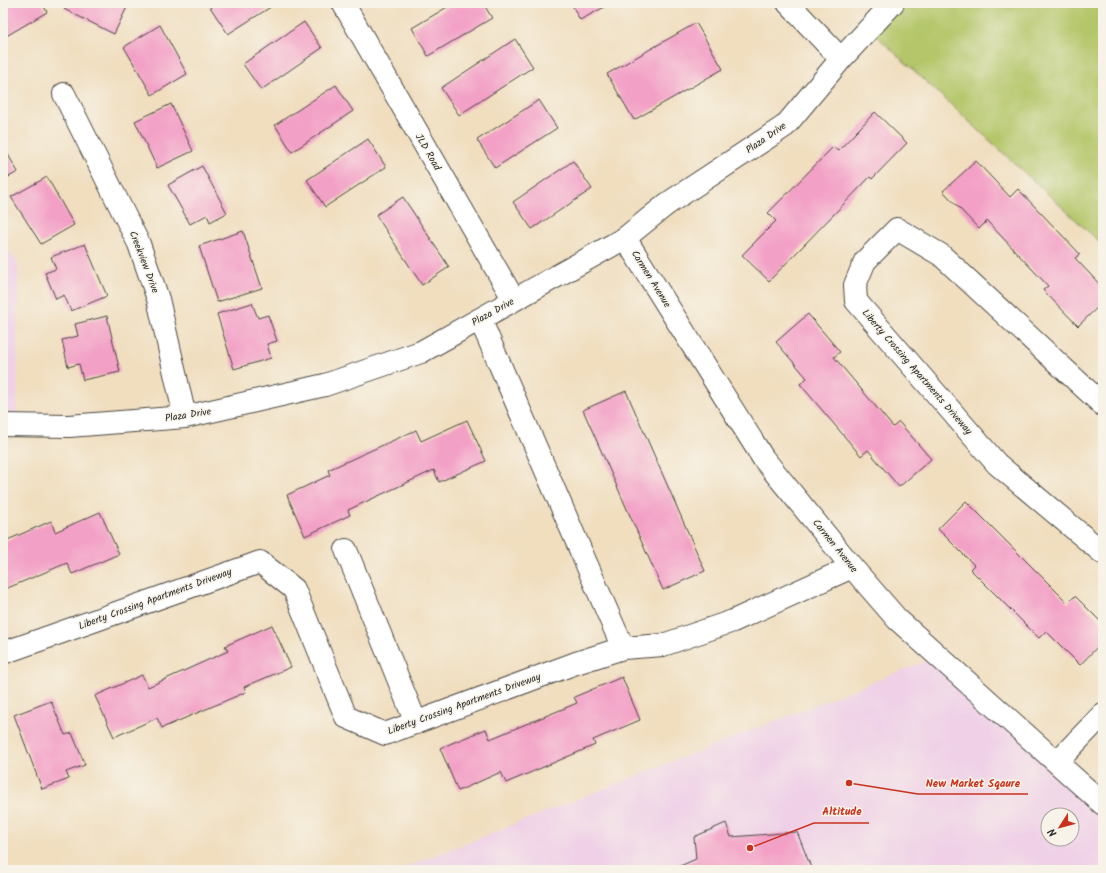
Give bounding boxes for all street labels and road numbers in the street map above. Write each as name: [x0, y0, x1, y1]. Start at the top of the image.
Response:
street label: Plaza Drive: [742, 118, 790, 158]
street label: JLD Road: [411, 130, 446, 174]
street label: Creekview Drive: [125, 228, 163, 296]
street label: Carmen Avenue: [627, 247, 675, 311]
street label: Plaza Drive: [469, 293, 518, 330]
street label: Liberty Crossing Apartments Driveway: [858, 306, 976, 439]
street label: Plaza Drive: [164, 403, 213, 427]
street label: Carmen Avenue: [808, 516, 862, 577]
street label: Liberty Crossing Apartments Driveway: [76, 564, 234, 634]
street label: Liberty Crossing Apartments Driveway: [385, 669, 543, 739]

